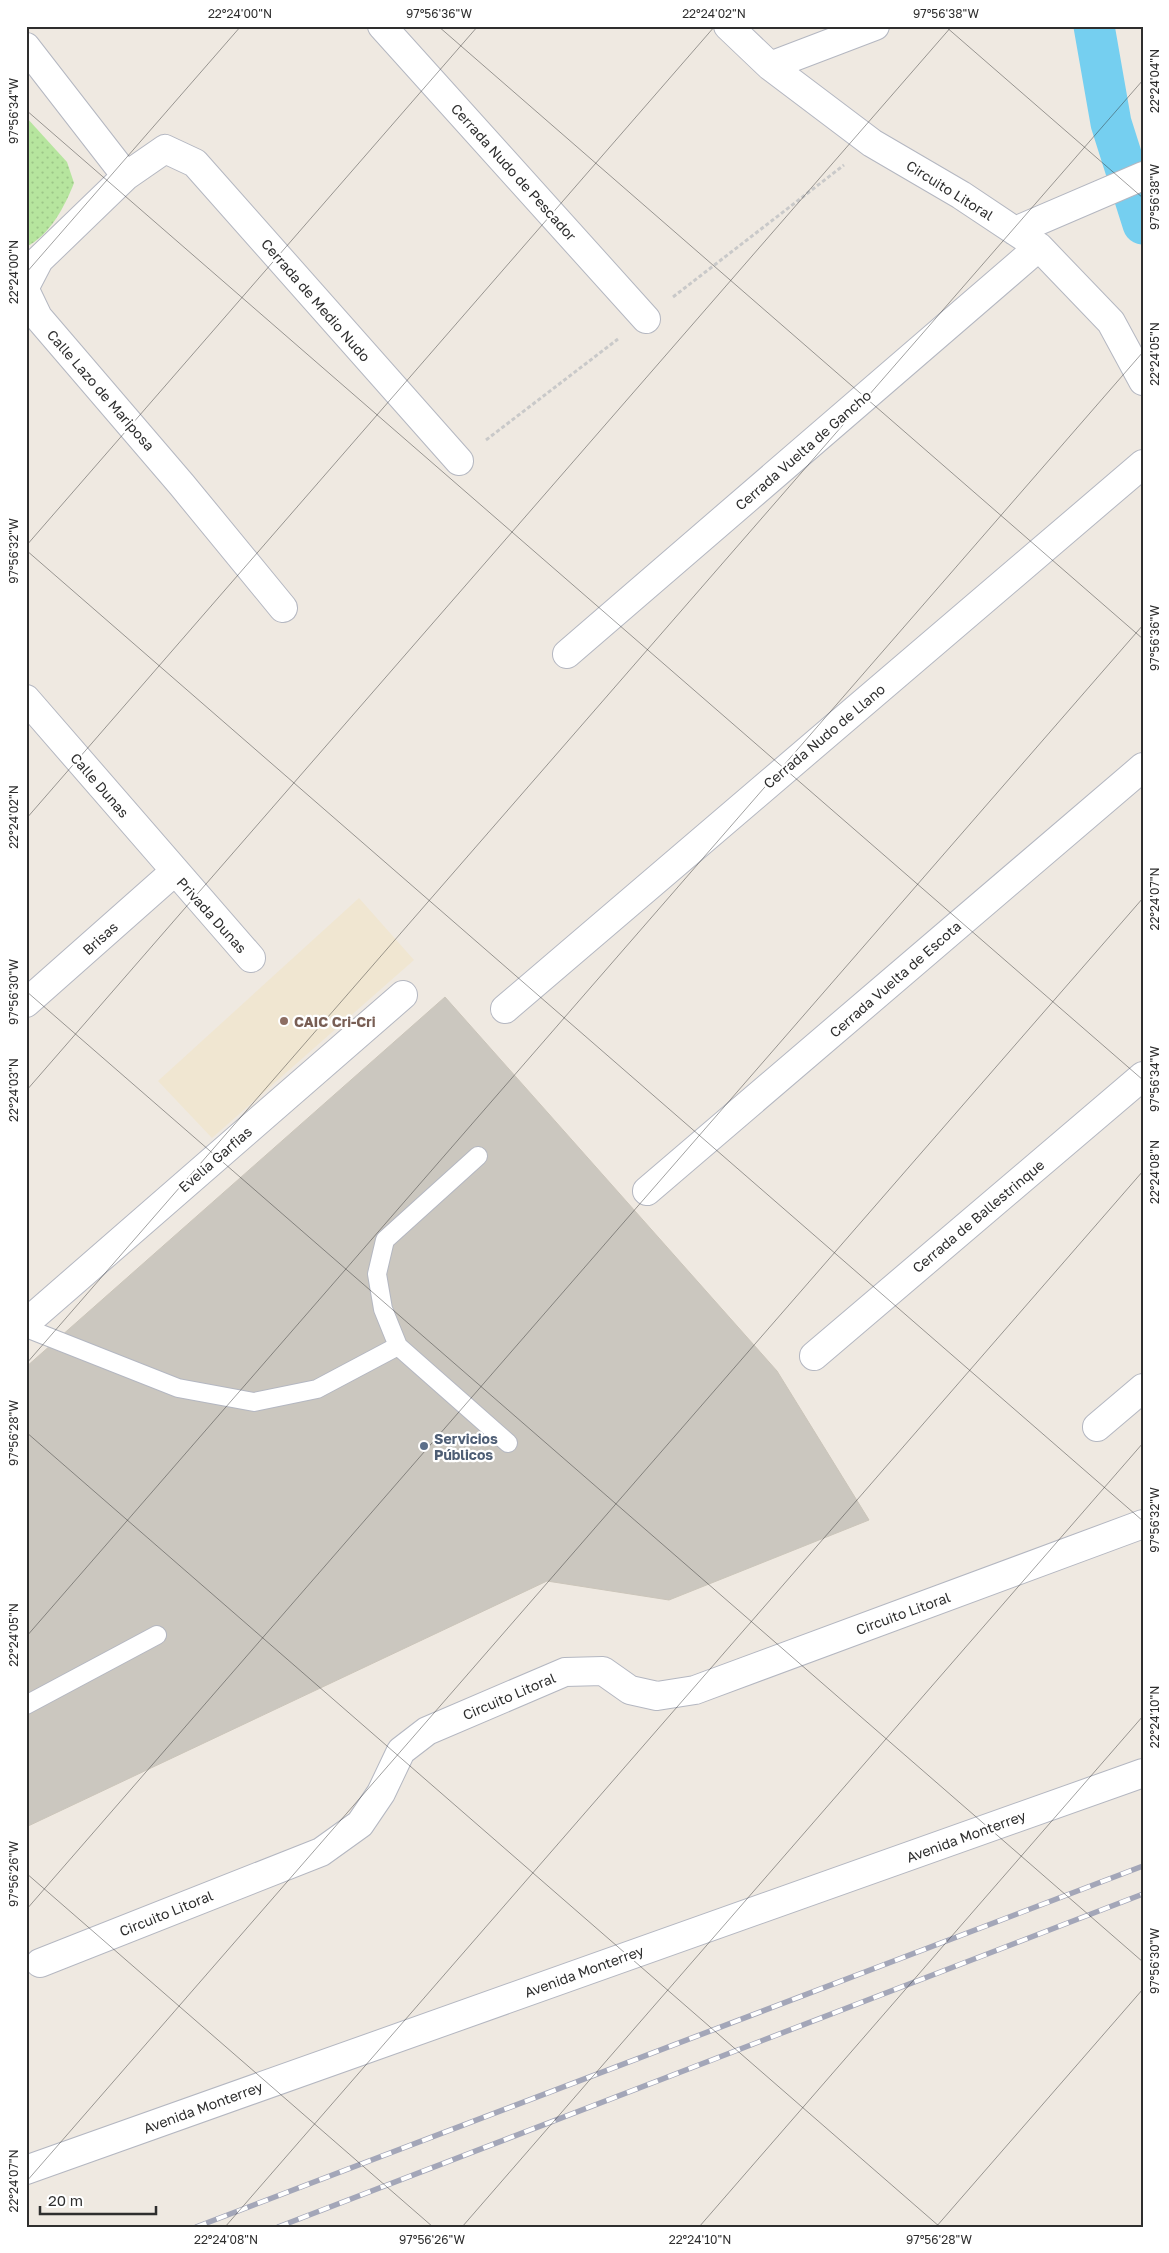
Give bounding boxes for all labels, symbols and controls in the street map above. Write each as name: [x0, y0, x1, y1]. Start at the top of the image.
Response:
text: 22°24'00"N: [208, 6, 272, 21]
text: 97°56'36"W: [406, 6, 472, 21]
text: 22°24'02"N: [682, 6, 746, 21]
text: 97°56'38"W: [913, 6, 979, 21]
text: 22°24'04"N: [1147, 49, 1162, 113]
text: 97°56'34"W: [6, 78, 21, 144]
street label: Cerrada Nudo de Pescador: [448, 100, 580, 245]
street label: Circuito Litoral: [903, 156, 997, 224]
text: 97°56'38"W: [1147, 164, 1162, 230]
street label: Cerrada de Medio Nudo: [258, 235, 374, 365]
text: 22°24'00"N: [6, 240, 21, 304]
text: 22°24'05"N: [1147, 322, 1162, 386]
street label: Calle Lazo de Mariposa: [44, 326, 158, 454]
street label: Cerrada Vuelta de Gancho: [732, 386, 874, 514]
text: 97°56'32"W: [6, 518, 21, 584]
text: 97°56'36"W: [1147, 605, 1162, 671]
street label: Cerrada Nudo de Llano: [760, 680, 888, 792]
street label: Calle Dunas: [67, 749, 133, 821]
text: 22°24'02"N: [6, 785, 21, 849]
text: 22°24'07"N: [1147, 867, 1162, 931]
street label: Privada Dunas: [174, 874, 250, 956]
street label: Cerrada Vuelta de Escota: [826, 917, 964, 1041]
street label: Brisas: [79, 918, 121, 958]
text: 97°56'30"W: [6, 958, 21, 1025]
place label: CAIC Cri-Cri: [294, 1013, 376, 1030]
marker: CAIC Cri-Cri: [278, 1015, 290, 1027]
text: 97°56'34"W: [1147, 1046, 1162, 1112]
text: 22°24'03"N: [6, 1058, 21, 1122]
street label: Evelia Garfias: [175, 1123, 255, 1195]
text: 22°24'08"N: [1147, 1140, 1162, 1204]
street label: Cerrada de Ballestrinque: [909, 1156, 1047, 1276]
text: 97°56'28"W: [6, 1400, 21, 1466]
place label: Servicios Públicos: [434, 1430, 498, 1463]
marker: Servicios Públicos: [418, 1440, 430, 1452]
text: 97°56'32"W: [1147, 1487, 1162, 1553]
street label: Circuito Litoral: [853, 1588, 953, 1638]
text: 22°24'05"N: [6, 1603, 21, 1667]
street label: Circuito Litoral: [460, 1669, 558, 1723]
text: 22°24'10"N: [1147, 1686, 1162, 1748]
street label: Avenida Monterrey: [904, 1806, 1028, 1865]
text: 97°56'26"W: [6, 1841, 21, 1907]
street label: Circuito Litoral: [117, 1887, 215, 1939]
text: 97°56'30"W: [1147, 1927, 1162, 1994]
street label: Avenida Monterrey: [522, 1941, 646, 2000]
street label: Avenida Monterrey: [141, 2077, 265, 2136]
text: 22°24'07"N: [6, 2149, 21, 2213]
scale bar: [40, 2183, 156, 2215]
text: 20 m: [48, 2191, 83, 2209]
text: 22°24'08"N: [194, 2232, 258, 2247]
text: 97°56'26"W: [399, 2232, 465, 2247]
text: 22°24'10"N: [669, 2232, 731, 2247]
text: 97°56'28"W: [906, 2232, 972, 2247]

